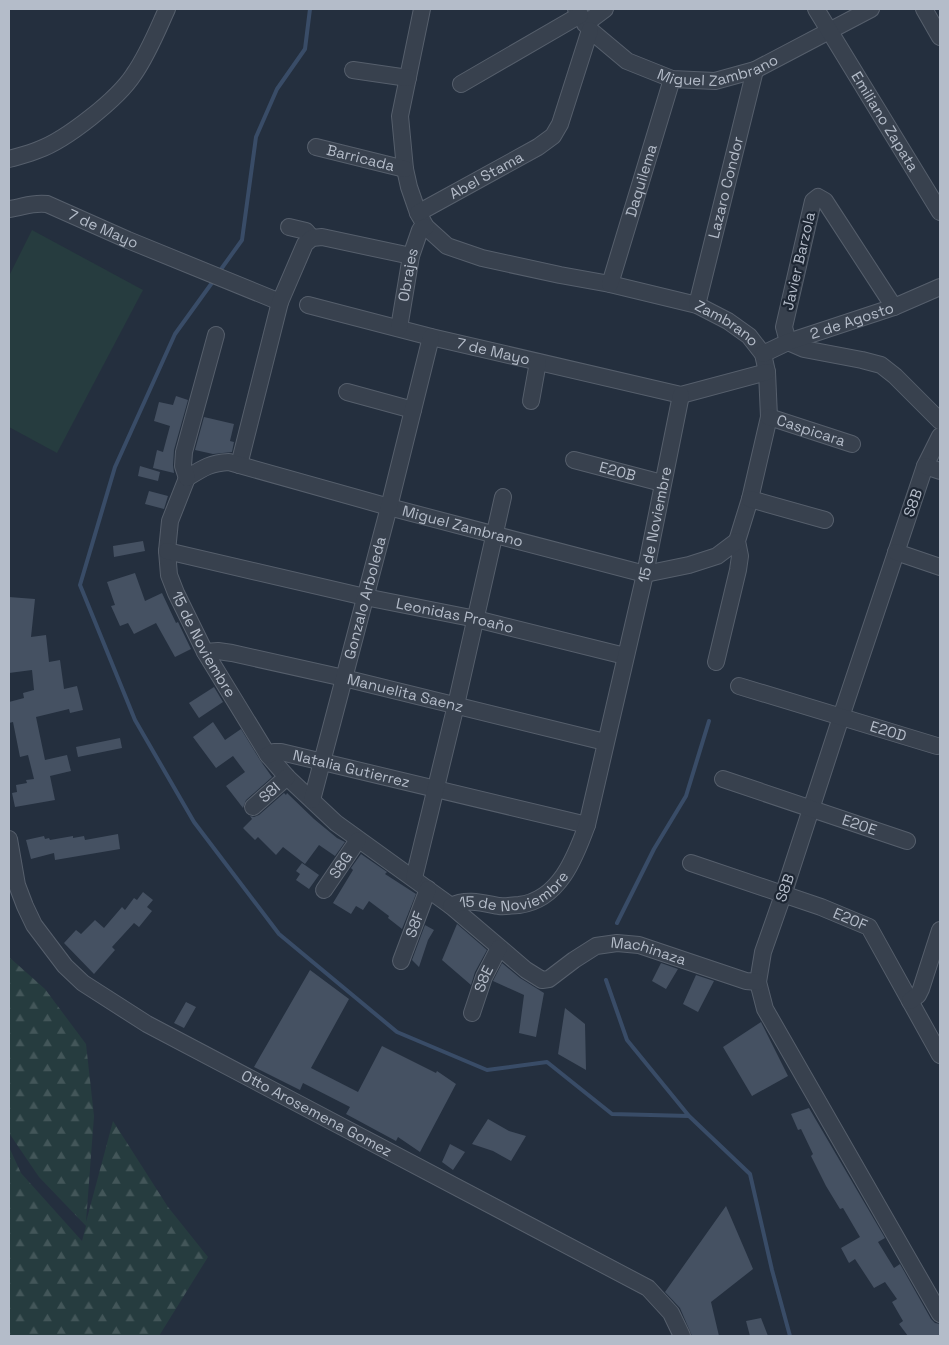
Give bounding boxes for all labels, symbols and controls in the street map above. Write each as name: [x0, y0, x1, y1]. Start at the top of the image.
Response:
street label: Miguel Zambrano: [655, 50, 781, 90]
street label: Emiliano Zapata: [847, 68, 923, 175]
street label: Lazaro Condor: [704, 134, 747, 240]
street label: Barricada: [325, 140, 397, 175]
street label: Daquilema: [621, 141, 661, 219]
street label: Abel Stama: [446, 147, 527, 203]
street label: 7 de Mayo: [65, 205, 141, 252]
street label: Javier Barzola: [778, 210, 819, 312]
street label: Obrajes: [394, 245, 422, 303]
street label: Zambrano: [692, 296, 763, 350]
street label: 2 de Agosto: [807, 298, 896, 343]
street label: 7 de Mayo: [455, 333, 532, 369]
street label: Caspicara: [774, 410, 848, 450]
street label: E20B: [597, 457, 638, 485]
street label: 15 de Noviembre: [633, 465, 675, 584]
street label: S8B: [899, 486, 926, 519]
street label: Miguel Zambrano: [400, 501, 525, 551]
street label: Gonzalo Arboleda: [339, 534, 390, 661]
street label: 15 de Noviembre: [168, 588, 240, 701]
street label: Leonidas Proaño: [394, 593, 516, 637]
street label: Manuelita Saenz: [345, 669, 465, 716]
street label: E20D: [868, 716, 909, 745]
street label: Natalia Gutierrez: [291, 745, 412, 791]
street label: S8I: [255, 778, 284, 807]
street label: E20E: [840, 810, 880, 839]
street label: S8G: [325, 848, 356, 882]
street label: 15 de Noviembre: [458, 867, 573, 915]
street label: S8B: [771, 871, 798, 904]
street label: E20F: [831, 903, 870, 934]
street label: S8F: [401, 908, 428, 940]
street label: Machinaza: [610, 932, 689, 969]
street label: S8E: [470, 962, 497, 995]
street label: Otto Arosemena Gomez: [238, 1065, 395, 1160]

